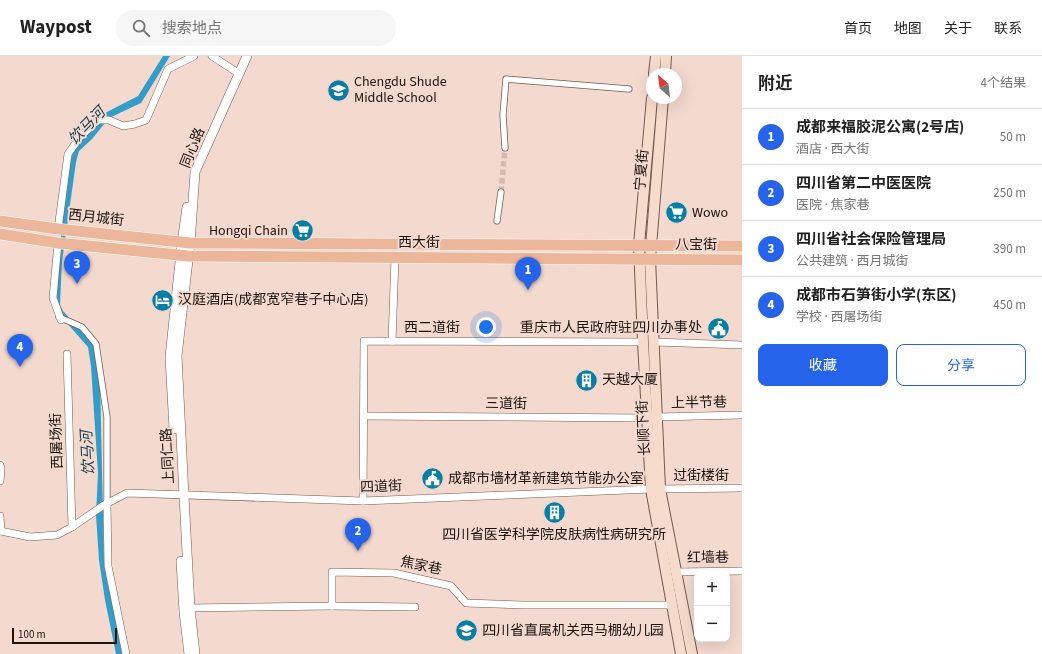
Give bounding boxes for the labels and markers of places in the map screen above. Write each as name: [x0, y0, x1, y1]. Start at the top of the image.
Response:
place label: Chengdu Shude Middle School: [354, 72, 447, 108]
school or university icon: Chengdu Shude Middle School: [325, 77, 351, 103]
supermarket icon: Wowo: [663, 200, 689, 226]
place label: Wowo: [692, 203, 728, 223]
supermarket icon: Hongqi Chain: [290, 218, 316, 244]
place label: Hongqi Chain: [209, 221, 288, 241]
pin: 3: [64, 251, 90, 284]
pin: 1: [515, 257, 541, 290]
hotel icon: 汉庭酒店(成都宽窄巷子中心店): [149, 287, 175, 313]
place label: 汉庭酒店(成都宽窄巷子中心店): [178, 290, 368, 310]
public building icon: 重庆市人民政府驻四川办事处: [705, 315, 731, 341]
place label: 重庆市人民政府驻四川办事处: [520, 318, 702, 338]
pin: 4: [7, 334, 33, 367]
building icon: 天越大厦: [574, 367, 600, 393]
place label: 天越大厦: [602, 370, 658, 390]
public building icon: 成都市墙材革新建筑节能办公室: [419, 466, 445, 492]
place label: 成都市墙材革新建筑节能办公室: [448, 469, 644, 489]
building icon: 四川省医学科学院皮肤病性病研究所: [541, 500, 567, 526]
pin: 2: [345, 518, 371, 551]
place label: 四川省医学科学院皮肤病性病研究所: [442, 525, 666, 545]
school or university icon: 四川省直属机关西马棚幼儿园: [453, 618, 479, 644]
place label: 四川省直属机关西马棚幼儿园: [482, 621, 664, 641]

